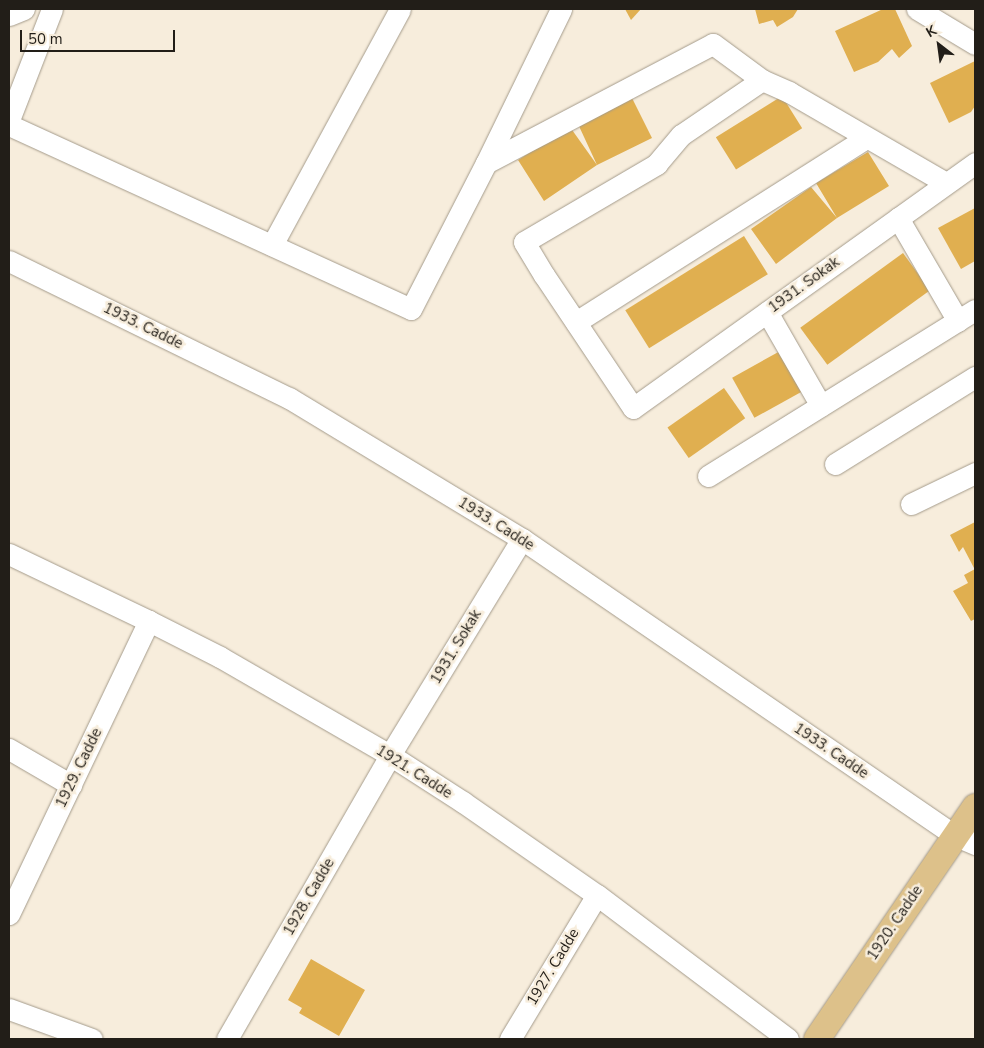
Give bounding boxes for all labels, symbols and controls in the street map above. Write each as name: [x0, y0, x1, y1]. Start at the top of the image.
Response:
scale bar: [22, 20, 178, 52]
north arrow: [914, 20, 964, 70]
text: K: [922, 21, 940, 42]
text: 50 m: [28, 29, 63, 49]
street label: 1931. Sokak: [765, 253, 843, 317]
street label: 1933. Cadde: [100, 299, 186, 353]
street label: 1933. Cadde: [455, 493, 537, 555]
street label: 1931. Sokak: [427, 606, 485, 688]
street label: 1933. Cadde: [790, 719, 872, 783]
street label: 1929. Cadde: [52, 725, 106, 811]
street label: 1921. Cadde: [373, 741, 455, 803]
street label: 1928. Cadde: [280, 855, 338, 939]
street label: 1920. Cadde: [863, 882, 927, 964]
street label: 1927. Cadde: [523, 925, 583, 1009]

